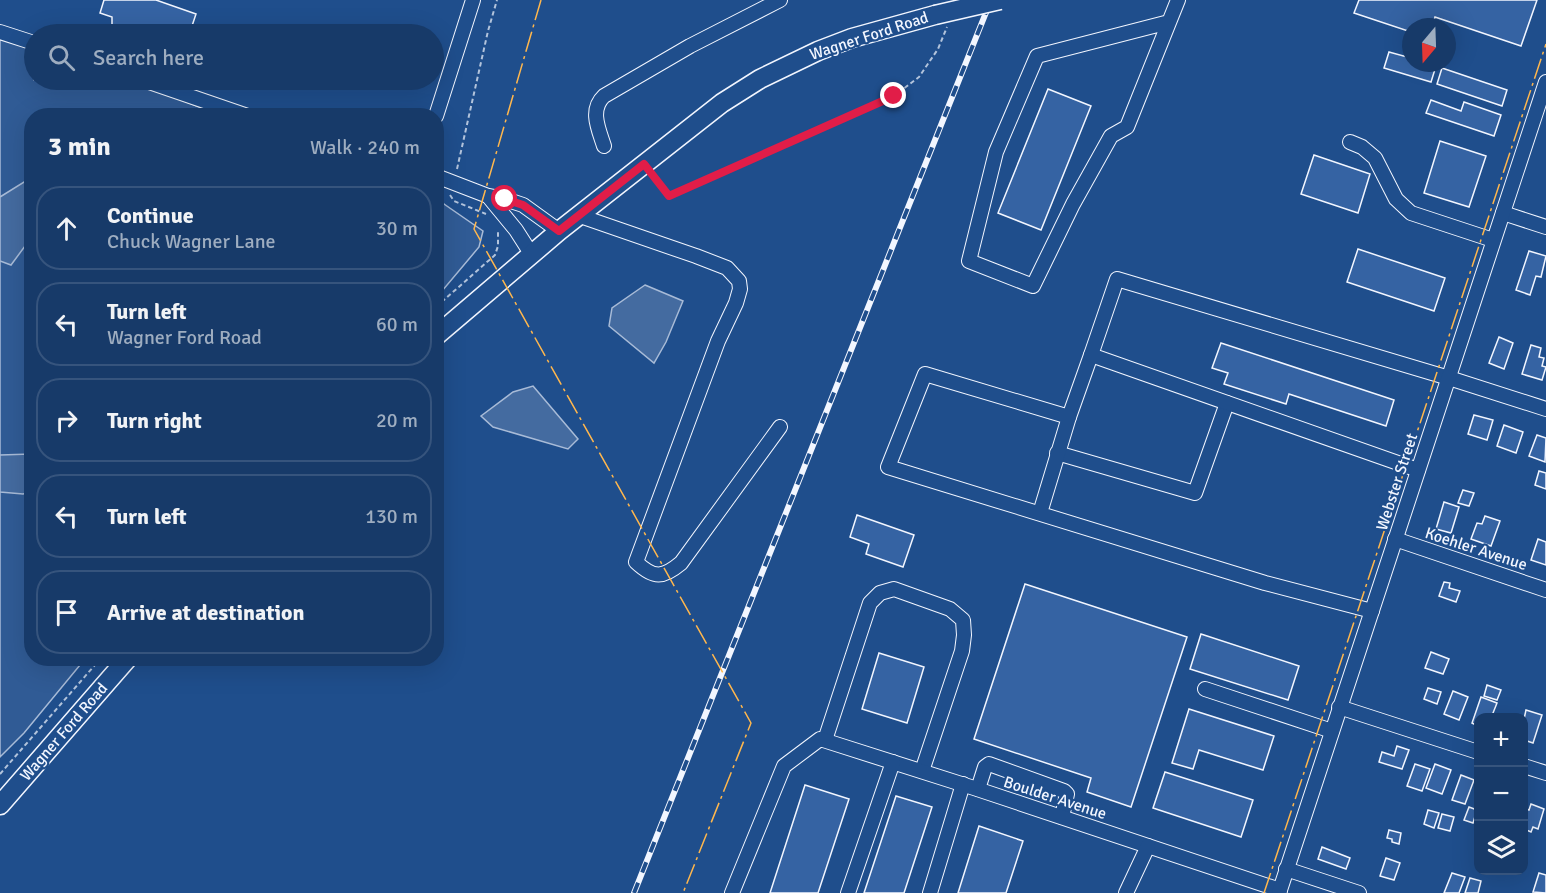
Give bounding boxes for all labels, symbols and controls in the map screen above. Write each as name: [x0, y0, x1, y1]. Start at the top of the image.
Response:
street label: Wagner Ford Road: [807, 7, 931, 65]
north arrow: [1402, 18, 1456, 72]
search box: [24, 24, 444, 90]
icon: search: [45, 41, 78, 74]
text: Search here: [93, 44, 204, 71]
route end: [880, 82, 906, 108]
text: 3 min: [48, 131, 111, 163]
text: Walk · 240 m: [310, 135, 420, 160]
route start: [491, 185, 517, 211]
text: Continue: [107, 202, 194, 229]
icon: ahead: [50, 212, 83, 245]
text: 30 m: [376, 216, 418, 241]
text: Chuck Wagner Lane: [107, 229, 276, 254]
text: Turn left: [107, 298, 187, 325]
icon: left: [50, 308, 83, 341]
text: 60 m: [376, 312, 418, 337]
text: Wagner Ford Road: [107, 325, 262, 350]
icon: right: [50, 404, 83, 437]
text: Turn right: [107, 407, 202, 434]
text: 20 m: [376, 408, 418, 433]
street label: Webster Street: [1372, 431, 1422, 533]
icon: left: [50, 500, 83, 533]
text: Turn left: [107, 503, 187, 530]
text: 130 m: [365, 504, 418, 529]
street label: Koehler Avenue: [1422, 523, 1530, 575]
icon: arrive: [50, 596, 83, 629]
text: Arrive at destination: [107, 599, 304, 626]
street label: Wagner Ford Road: [16, 679, 112, 785]
map controls: [1474, 713, 1528, 875]
button: +: [1474, 713, 1528, 767]
button: −: [1474, 767, 1528, 821]
street label: Boulder Avenue: [1001, 772, 1109, 824]
button: layers: [1474, 821, 1528, 875]

